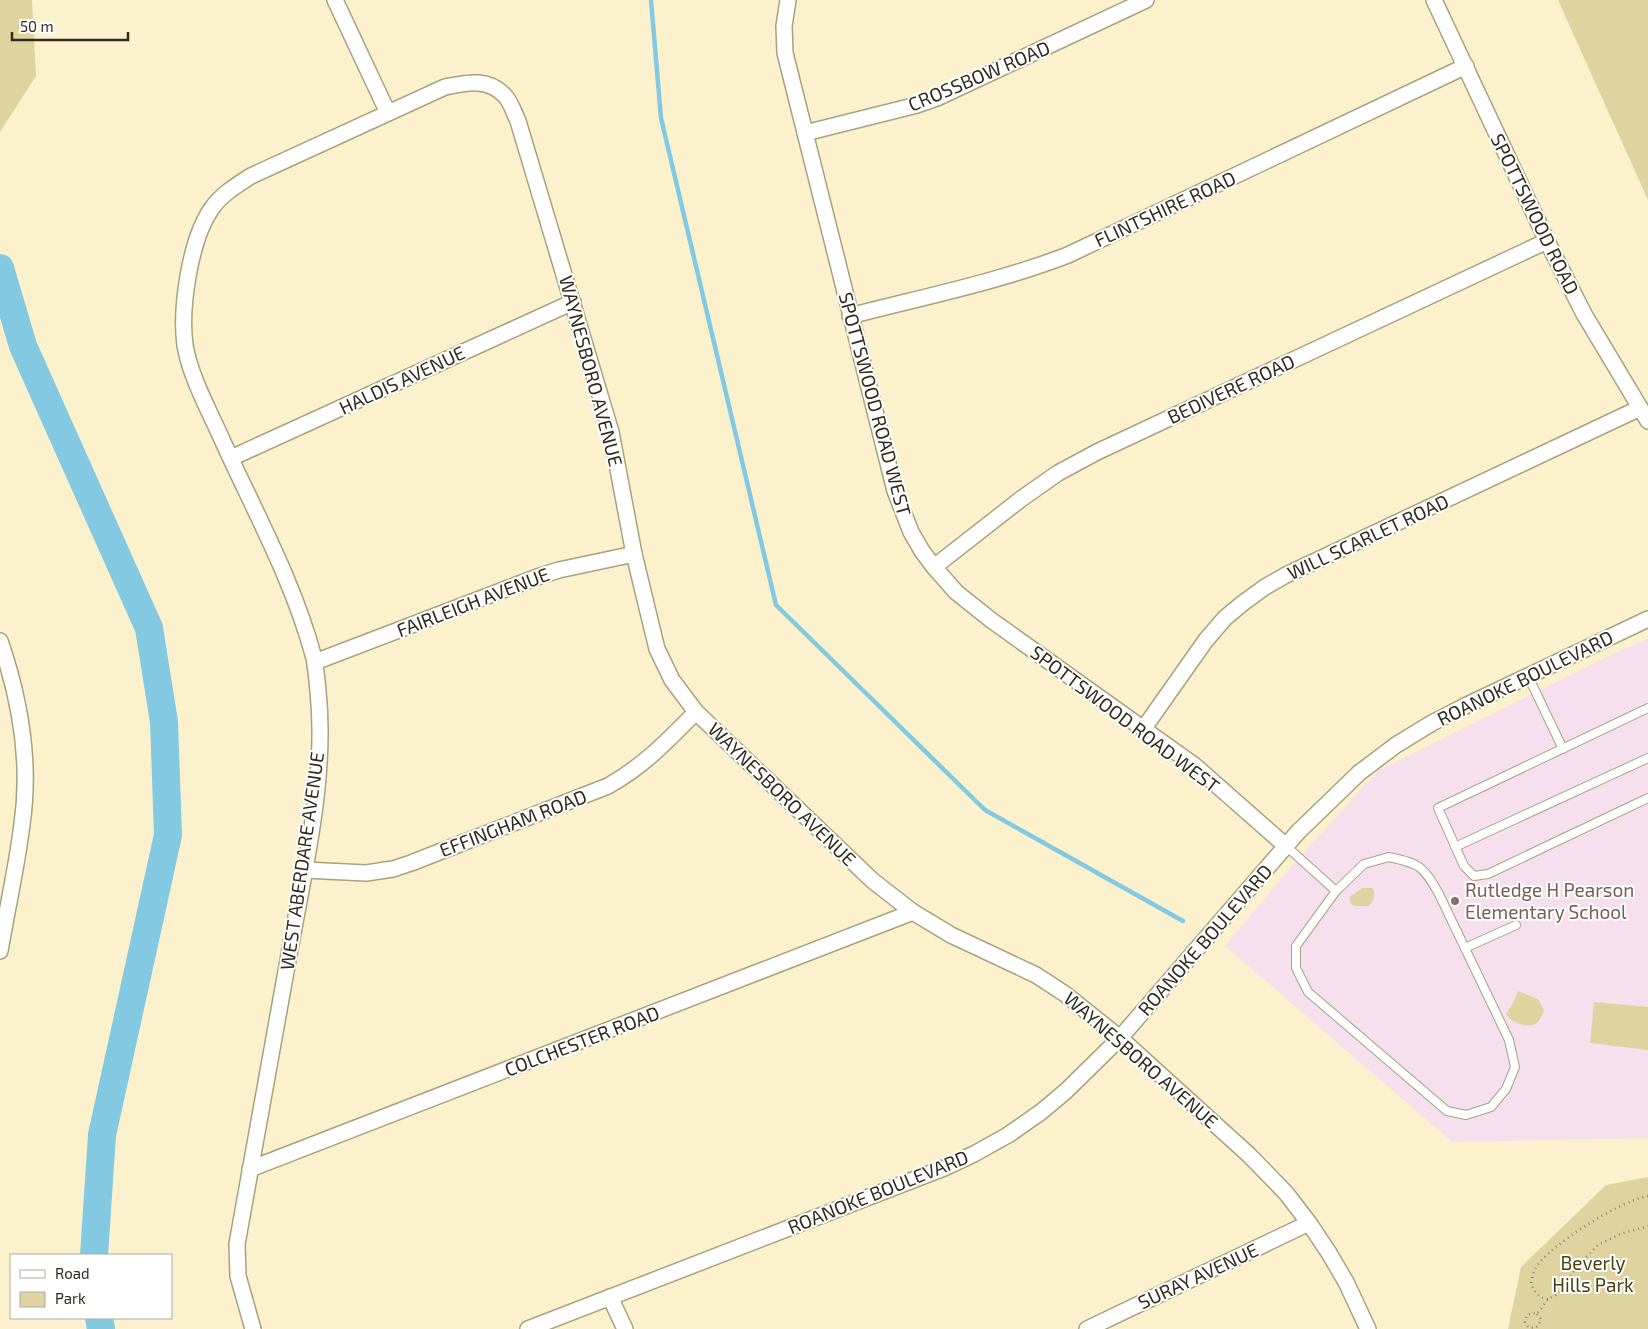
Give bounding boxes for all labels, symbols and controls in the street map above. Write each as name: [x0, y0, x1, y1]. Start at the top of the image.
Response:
scale bar: [12, 10, 129, 42]
text: 50 m: [20, 17, 54, 35]
street label: CROSSBOW ROAD: [904, 35, 1053, 116]
street label: SPOTTSWOOD ROAD: [1487, 130, 1584, 298]
street label: FLINTSHIRE ROAD: [1091, 166, 1239, 251]
street label: WAYNESBORO AVENUE: [555, 273, 628, 469]
street label: SPOTTSWOOD ROAD WEST: [835, 290, 916, 518]
street label: HALDIS AVENUE: [335, 340, 468, 419]
street label: BEDIVERE ROAD: [1164, 349, 1298, 428]
street label: WILL SCARLET ROAD: [1283, 489, 1452, 584]
street label: FAIRLEIGH AVENUE: [393, 562, 552, 641]
street label: ROANOKE BOULEVARD: [1433, 625, 1616, 730]
street label: SPOTTSWOOD ROAD WEST: [1026, 640, 1224, 797]
street label: WAYNESBORO AVENUE: [704, 717, 861, 870]
street label: WEST ABERDARE AVENUE: [275, 750, 328, 972]
street label: EFFINGHAM ROAD: [436, 784, 590, 861]
street label: ROANOKE BOULEVARD: [1133, 859, 1277, 1020]
place label: Rutledge H Pearson Elementary School: [1465, 878, 1634, 923]
marker: Rutledge H Pearson Elementary School: [1449, 895, 1461, 907]
street label: WAYNESBORO AVENUE: [1060, 986, 1223, 1133]
street label: COLCHESTER ROAD: [501, 1000, 663, 1081]
street label: ROANOKE BOULEVARD: [784, 1145, 972, 1238]
street label: SURAY AVENUE: [1134, 1238, 1262, 1313]
park label: Beverly Hills Park: [1552, 1251, 1634, 1296]
legend: [10, 1254, 172, 1319]
text: Road: [55, 1264, 90, 1282]
text: Park: [55, 1289, 86, 1307]

